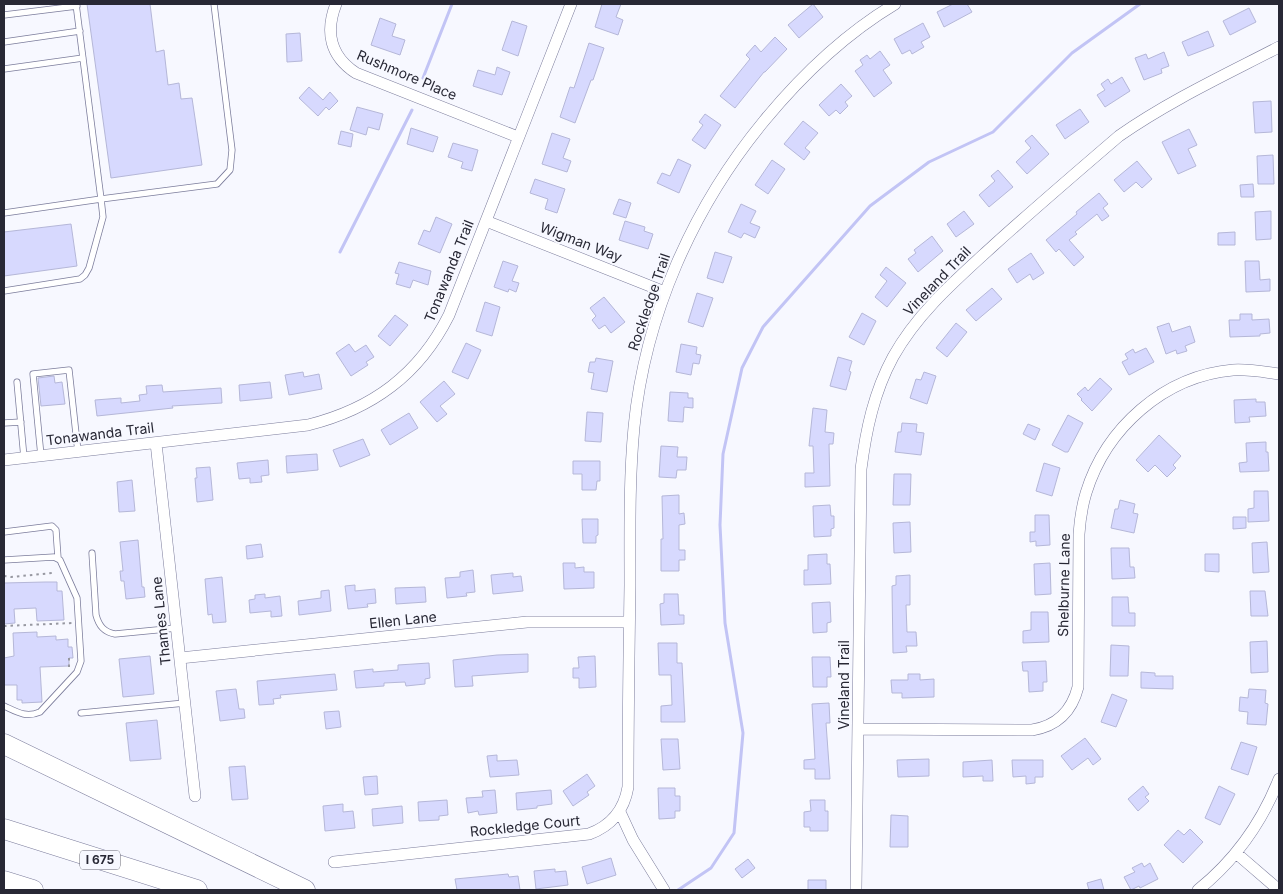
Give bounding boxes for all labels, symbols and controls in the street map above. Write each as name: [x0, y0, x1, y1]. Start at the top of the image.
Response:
street label: Rushmore Place: [355, 46, 460, 103]
street label: Tonawanda Trail: [420, 217, 477, 324]
street label: Wigman Way: [538, 218, 625, 265]
street label: Vineland Trail: [899, 242, 974, 319]
street label: Rockledge Trail: [624, 251, 673, 353]
street label: Tonawanda Trail: [45, 418, 155, 449]
street label: Shelburne Lane: [1054, 533, 1073, 637]
street label: Thames Lane: [147, 576, 174, 666]
street label: Ellen Lane: [368, 608, 438, 631]
street label: Vineland Trail: [835, 640, 852, 730]
street label: Rockledge Court: [469, 811, 581, 840]
road number: I 675: [80, 850, 120, 870]

